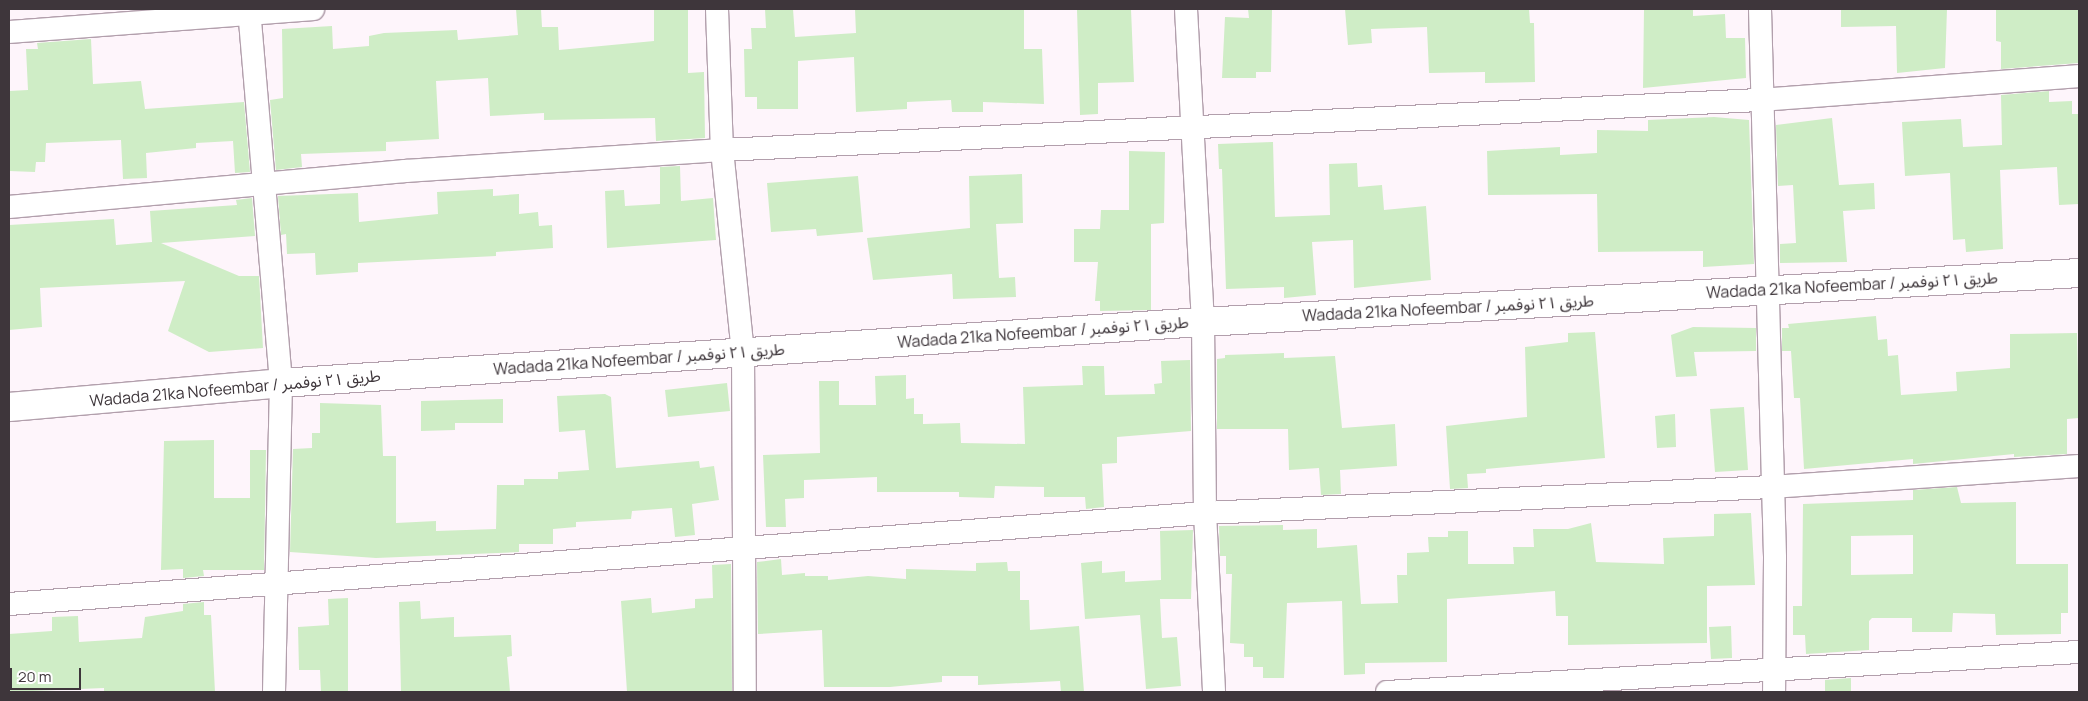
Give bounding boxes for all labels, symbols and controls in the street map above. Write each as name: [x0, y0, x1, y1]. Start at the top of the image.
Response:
street label: Wadada 21ka Nofeembar / طريق ٢١ نوفمبر: [1706, 268, 1998, 302]
street label: Wadada 21ka Nofeembar / طريق ٢١ نوفمبر: [1302, 291, 1594, 325]
street label: Wadada 21ka Nofeembar / طريق ٢١ نوفمبر: [897, 312, 1189, 352]
street label: Wadada 21ka Nofeembar / طريق ٢١ نوفمبر: [493, 339, 785, 379]
street label: Wadada 21ka Nofeembar / طريق ٢١ نوفمبر: [89, 366, 381, 410]
scale bar: [12, 658, 84, 690]
text: 20 m: [18, 666, 51, 687]

